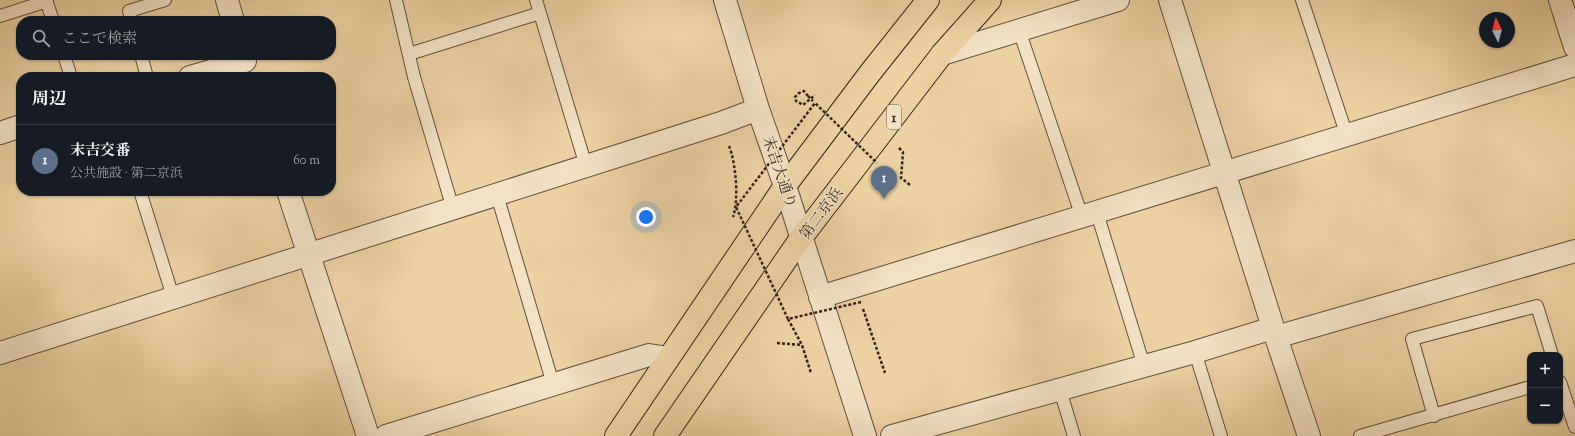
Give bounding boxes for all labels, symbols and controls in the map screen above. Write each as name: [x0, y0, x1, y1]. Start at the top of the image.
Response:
north arrow: [1479, 12, 1515, 48]
search box: [16, 16, 336, 60]
icon: search: [30, 27, 52, 49]
text: ここで検索: [62, 29, 137, 50]
text: 周辺: [32, 88, 66, 112]
road number: 1: [887, 105, 901, 129]
street label: 末吉大通り: [756, 134, 801, 211]
text: 末吉交番: [70, 141, 130, 162]
text: 1: [43, 152, 47, 170]
text: 60 m: [293, 152, 320, 170]
text: 公共施設 · 第二京浜: [70, 165, 183, 183]
pin: 1: [871, 166, 897, 199]
street label: 第二京浜: [796, 184, 849, 244]
your location: [636, 207, 656, 227]
map controls: [1527, 352, 1563, 424]
button: +: [1527, 352, 1563, 388]
button: −: [1527, 388, 1563, 424]

